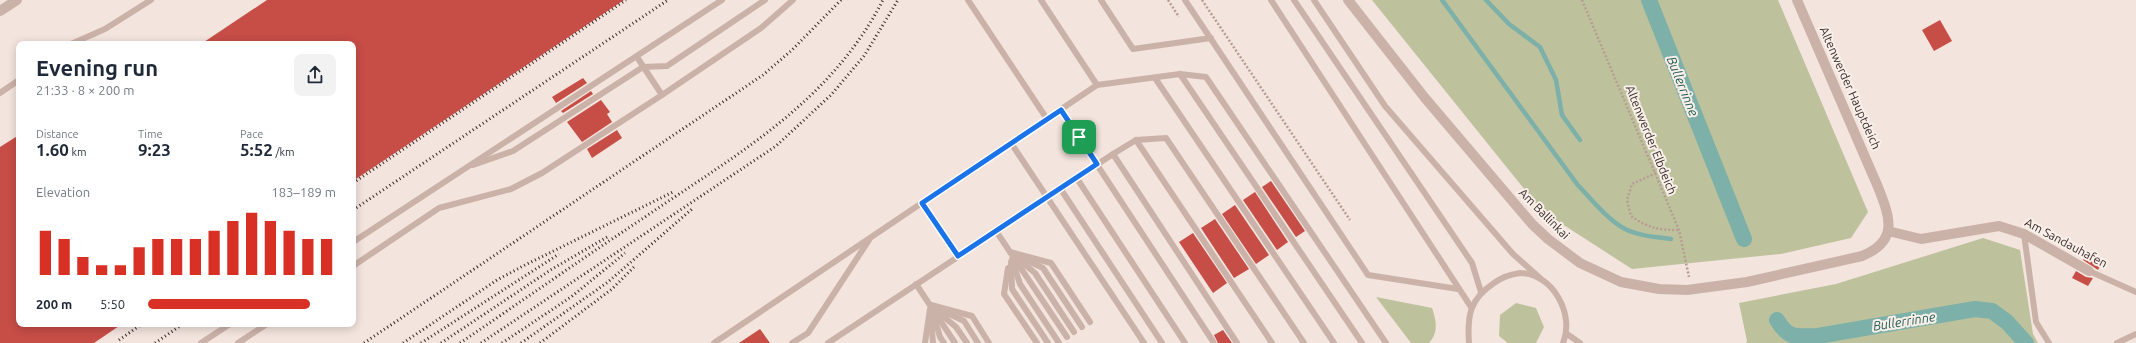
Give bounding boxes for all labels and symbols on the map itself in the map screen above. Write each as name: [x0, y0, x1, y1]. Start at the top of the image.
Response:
street label: Altenwerder Hauptdeich: [1818, 25, 1883, 151]
water label: Bullerrinne: [1665, 54, 1701, 118]
street label: Altenwerder Elbdeich: [1624, 83, 1679, 196]
pin: [1062, 120, 1096, 154]
street label: Am Ballinkai: [1516, 186, 1572, 242]
street label: Am Sandauhafen: [2023, 215, 2110, 270]
water label: Bullerrinne: [1872, 309, 1937, 333]

